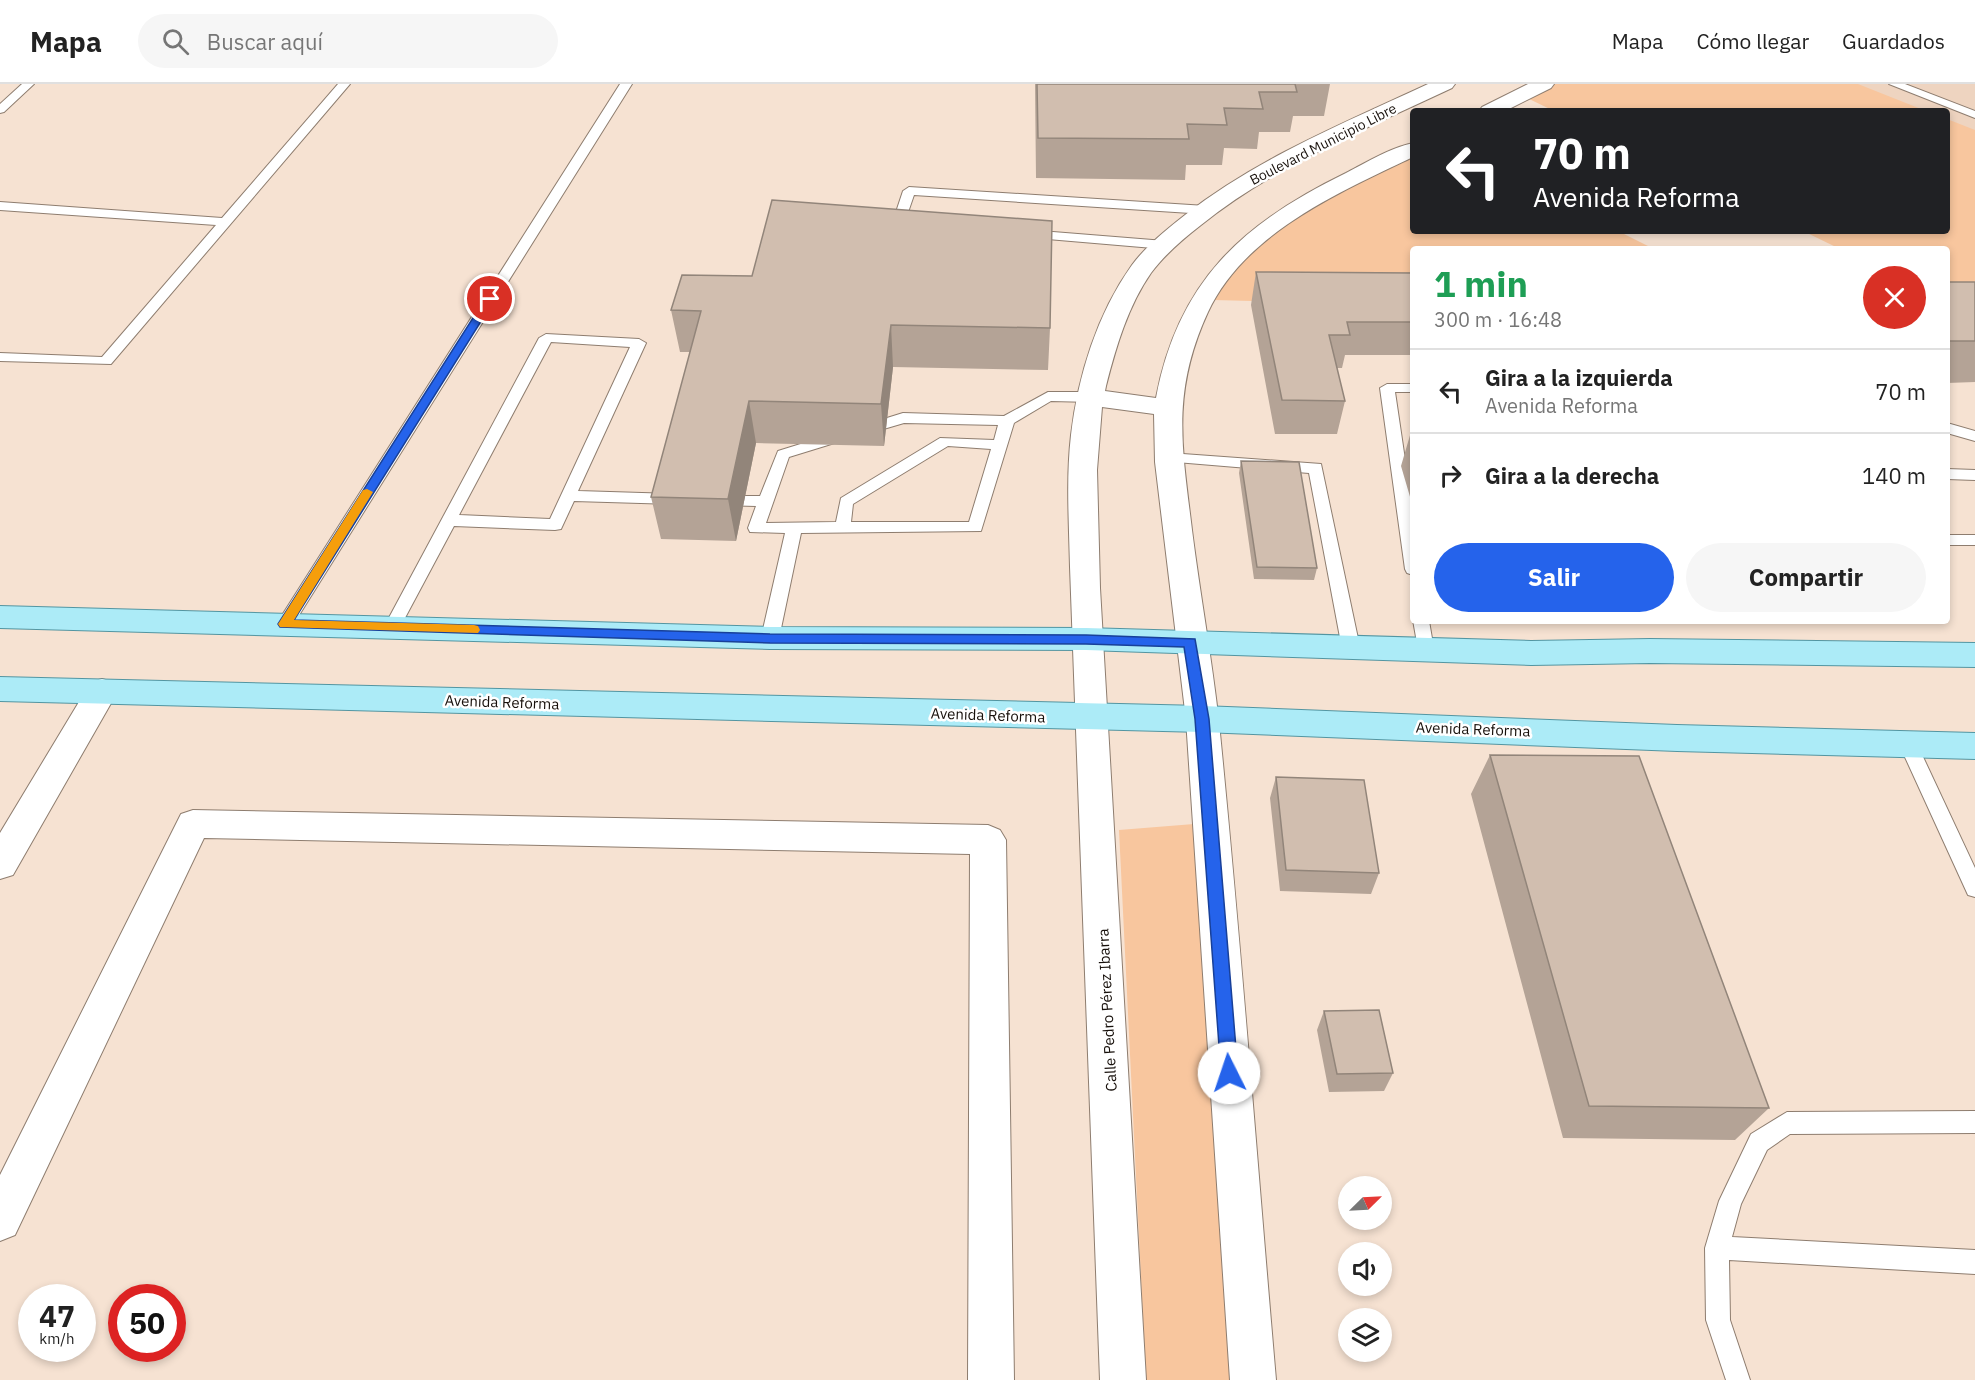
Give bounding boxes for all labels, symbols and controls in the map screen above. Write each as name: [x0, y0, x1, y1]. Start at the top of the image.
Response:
search box: [138, 14, 558, 68]
text: Mapa: [30, 23, 102, 60]
icon: search: [159, 25, 192, 58]
text: Buscar aquí: [207, 27, 323, 56]
text: Mapa: [1612, 27, 1663, 55]
text: Cómo llegar: [1696, 27, 1809, 55]
text: Guardados: [1842, 27, 1945, 55]
street label: Boulevard Municipio Libre: [1247, 99, 1400, 189]
text: 70 m: [1533, 126, 1631, 181]
icon: left: [1434, 132, 1512, 210]
text: Avenida Reforma: [1533, 179, 1740, 214]
text: 1 min: [1434, 260, 1528, 307]
button: close: [1863, 266, 1926, 329]
pin: [464, 273, 515, 324]
icon: arrive: [473, 282, 506, 315]
text: 300 m · 16:48: [1434, 306, 1562, 333]
text: Gira a la izquierda: [1485, 363, 1673, 392]
icon: left: [1434, 375, 1467, 408]
text: 70 m: [1875, 377, 1926, 406]
text: Avenida Reforma: [1485, 392, 1638, 419]
icon: right: [1434, 459, 1467, 492]
text: Gira a la derecha: [1485, 461, 1659, 490]
text: 140 m: [1862, 461, 1926, 490]
button: Salir: [1434, 543, 1674, 612]
button: Compartir: [1686, 543, 1926, 612]
street label: Avenida Reforma: [444, 691, 560, 713]
street label: Avenida Reforma: [930, 704, 1046, 726]
street label: Avenida Reforma: [1415, 718, 1531, 740]
street label: Calle Pedro Pérez Ibarra: [1093, 928, 1121, 1092]
position arrow: [1197, 1041, 1261, 1105]
north arrow: [1338, 1176, 1392, 1230]
map controls: [1338, 1176, 1392, 1362]
button: sound: [1338, 1242, 1392, 1296]
speed limit sign: 50: [108, 1284, 186, 1362]
text: 47: [39, 1296, 75, 1335]
button: layers: [1338, 1308, 1392, 1362]
text: km/h: [39, 1329, 75, 1348]

